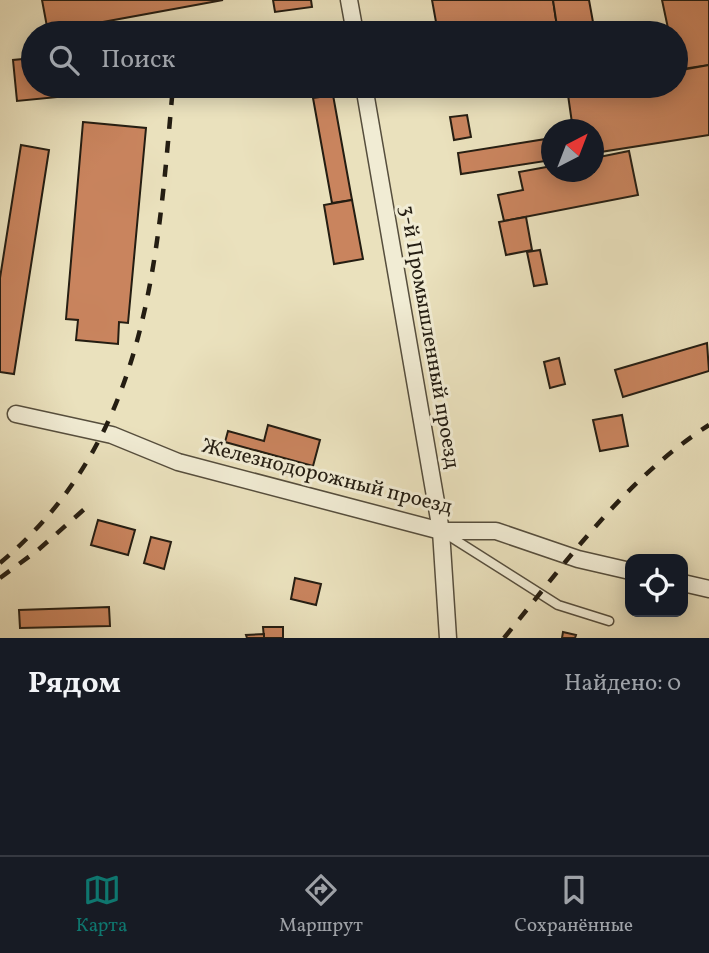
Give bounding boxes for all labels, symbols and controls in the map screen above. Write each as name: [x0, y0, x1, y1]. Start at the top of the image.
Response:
search box: [21, 21, 688, 98]
icon: search: [45, 41, 83, 79]
text: Поиск: [101, 42, 175, 78]
north arrow: [541, 119, 604, 182]
street label: 3-й Промышленный проезд: [392, 203, 466, 471]
street label: Железнодорожный проезд: [199, 432, 456, 522]
map controls: [625, 554, 688, 617]
button: locate: [625, 554, 688, 617]
text: Рядом: [28, 663, 121, 705]
text: Найдено: 0: [564, 668, 681, 700]
tab: Карта: [76, 871, 127, 939]
tab: Маршрут: [279, 871, 363, 939]
tab: Сохранённые: [515, 871, 633, 939]

